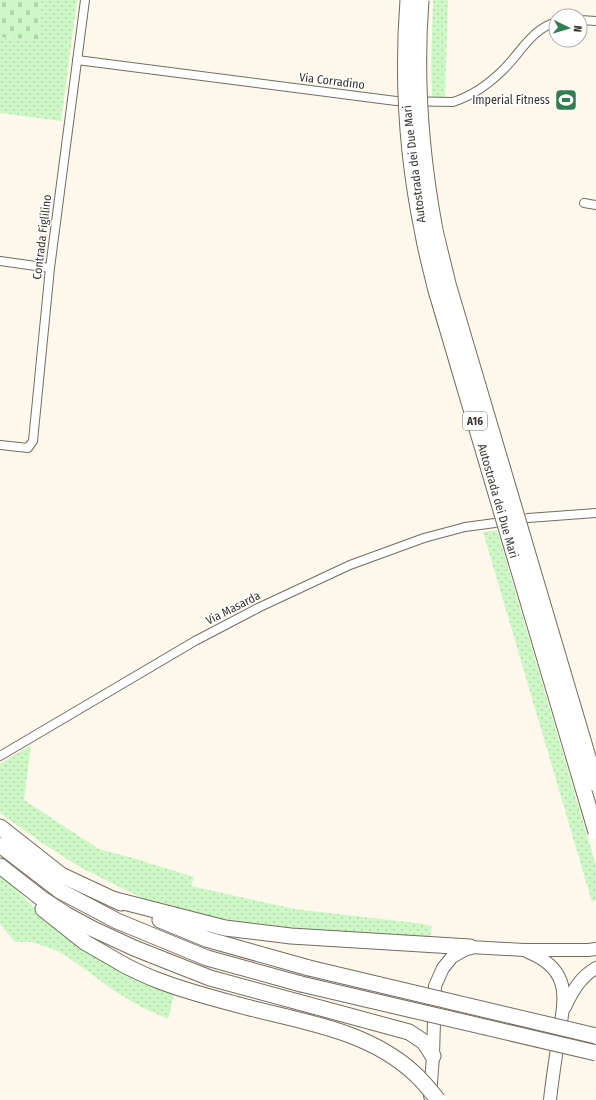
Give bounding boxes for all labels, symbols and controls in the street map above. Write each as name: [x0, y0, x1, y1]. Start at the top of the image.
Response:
north arrow: [548, 8, 588, 48]
text: N: [571, 25, 584, 33]
street label: Via Corradino: [298, 70, 366, 92]
sports icon: Imperial Fitness: [553, 87, 579, 113]
place label: Imperial Fitness: [472, 93, 550, 107]
street label: Autostrada dei Due Mari: [400, 104, 428, 224]
street label: Contrada Figlilino: [30, 194, 54, 280]
road number: A16: [463, 412, 487, 430]
street label: Autostrada dei Due Mari: [475, 442, 521, 560]
street label: Via Masarda: [203, 588, 263, 628]

